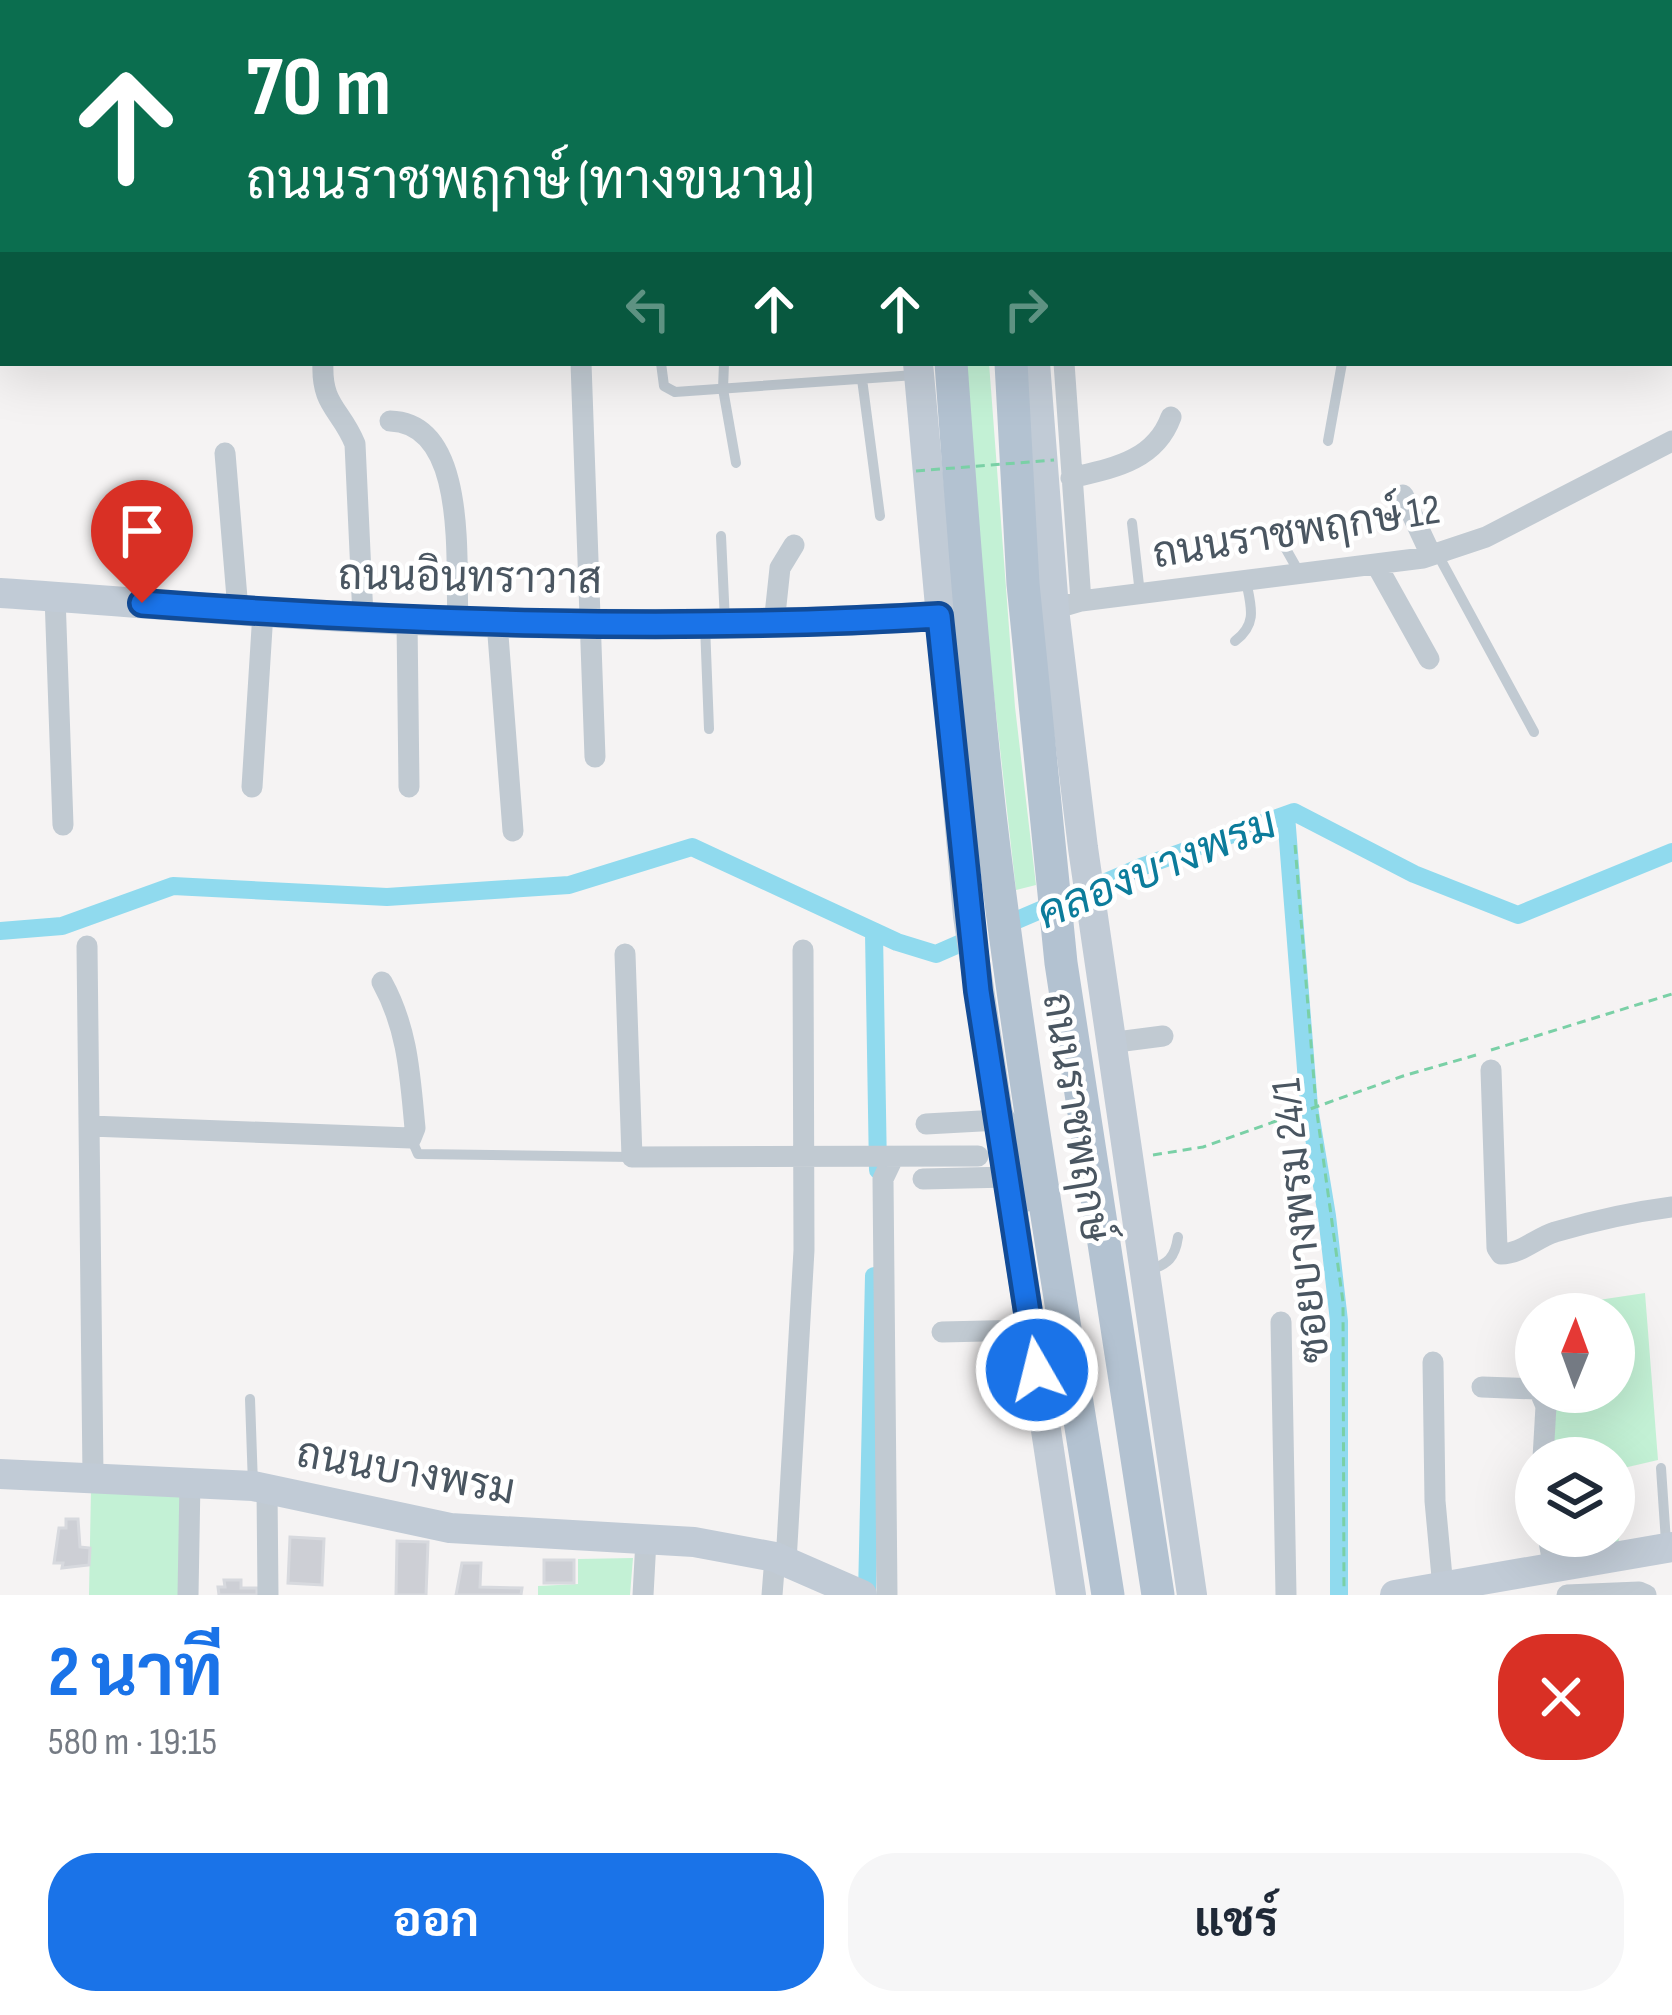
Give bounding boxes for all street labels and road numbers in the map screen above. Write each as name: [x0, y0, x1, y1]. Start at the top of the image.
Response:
street label: ถนนราชพฤกษ์ 12: [1148, 482, 1444, 580]
street label: ถนนอินทราวาส: [338, 550, 602, 606]
street label: ถนนราชพฤกษ์: [1031, 989, 1123, 1246]
street label: ซอยบางพรม 24/1: [1261, 1076, 1342, 1365]
street label: ถนนบางพรม: [292, 1428, 519, 1517]

